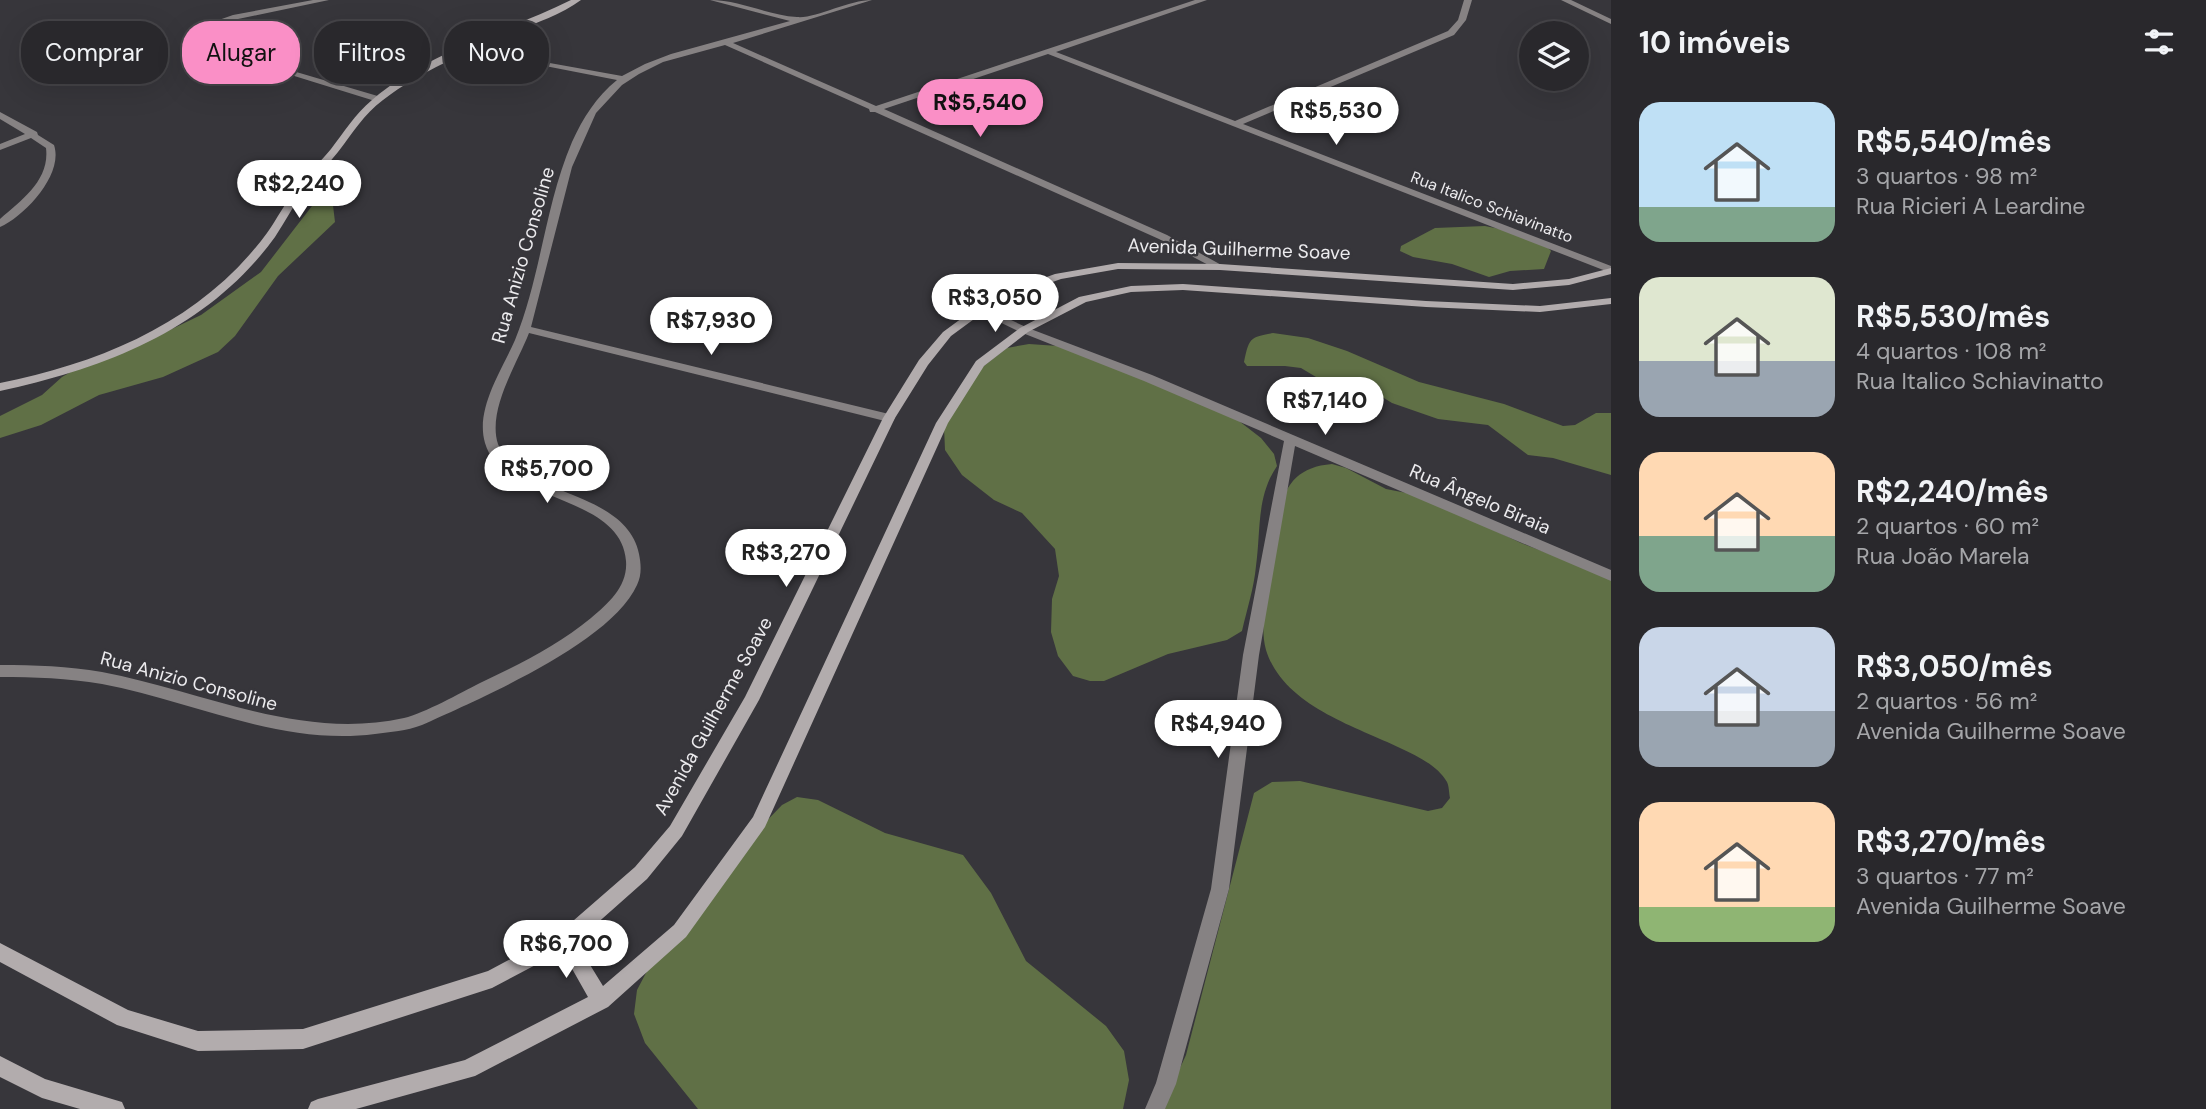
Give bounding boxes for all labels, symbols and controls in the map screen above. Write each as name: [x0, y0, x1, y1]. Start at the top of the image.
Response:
chip: Comprar: [21, 21, 168, 84]
chip: Alugar: [182, 21, 300, 84]
chip: Filtros: [314, 21, 430, 84]
chip: Novo: [444, 21, 549, 84]
map controls: [1519, 21, 1589, 91]
button: layers: [1519, 21, 1589, 91]
text: 10 imóveis: [1639, 23, 1791, 62]
icon: filters: [2140, 23, 2178, 61]
pin: R$5,540: [915, 80, 1045, 139]
text: R$5,540: [933, 87, 1027, 117]
pin: R$5,530: [1271, 88, 1401, 147]
text: R$5,530: [1290, 95, 1382, 125]
text: R$5,540/mês: [1856, 122, 2052, 161]
icon: home: [1695, 130, 1779, 214]
pin: R$2,240: [234, 160, 364, 220]
text: 3 quartos · 98 m²: [1856, 161, 2037, 191]
street label: Rua Anizio Consoline: [486, 164, 560, 346]
street label: Rua Italico Schiavinatto: [1408, 166, 1576, 248]
text: R$2,240: [253, 168, 345, 198]
text: Rua Ricieri A Leardine: [1856, 191, 2085, 221]
street label: Avenida Guilherme Soave: [1127, 233, 1351, 265]
pin: R$3,050: [930, 274, 1060, 334]
text: R$3,050: [948, 282, 1042, 312]
text: R$5,530/mês: [1856, 297, 2050, 336]
pin: R$7,930: [646, 298, 776, 357]
text: R$7,930: [666, 305, 756, 335]
icon: home: [1695, 305, 1779, 389]
text: 4 quartos · 108 m²: [1856, 336, 2046, 366]
text: Rua Italico Schiavinatto: [1856, 366, 2104, 396]
pin: R$7,140: [1260, 378, 1390, 437]
text: R$7,140: [1283, 385, 1367, 415]
pin: R$5,700: [482, 446, 612, 505]
text: R$5,700: [501, 453, 593, 483]
street label: Rua Ângelo Biraia: [1406, 458, 1554, 540]
text: R$2,240/mês: [1856, 472, 2049, 511]
icon: home: [1695, 480, 1779, 564]
text: 2 quartos · 60 m²: [1856, 511, 2039, 541]
pin: R$3,270: [721, 530, 851, 589]
text: R$3,270: [741, 537, 831, 567]
text: Rua João Marela: [1856, 541, 2030, 571]
street label: Avenida Guilherme Soave: [648, 612, 778, 820]
street label: Rua Anizio Consoline: [98, 645, 280, 717]
text: R$3,050/mês: [1856, 647, 2053, 686]
icon: home: [1695, 655, 1779, 739]
text: 2 quartos · 56 m²: [1856, 686, 2037, 716]
pin: R$4,940: [1153, 700, 1283, 760]
text: R$4,940: [1171, 708, 1265, 738]
text: Avenida Guilherme Soave: [1856, 716, 2126, 746]
text: R$3,270/mês: [1856, 822, 2046, 861]
icon: home: [1695, 830, 1779, 914]
text: 3 quartos · 77 m²: [1856, 861, 2034, 891]
text: Avenida Guilherme Soave: [1856, 891, 2126, 921]
pin: R$6,700: [501, 920, 631, 980]
text: R$6,700: [519, 928, 613, 958]

